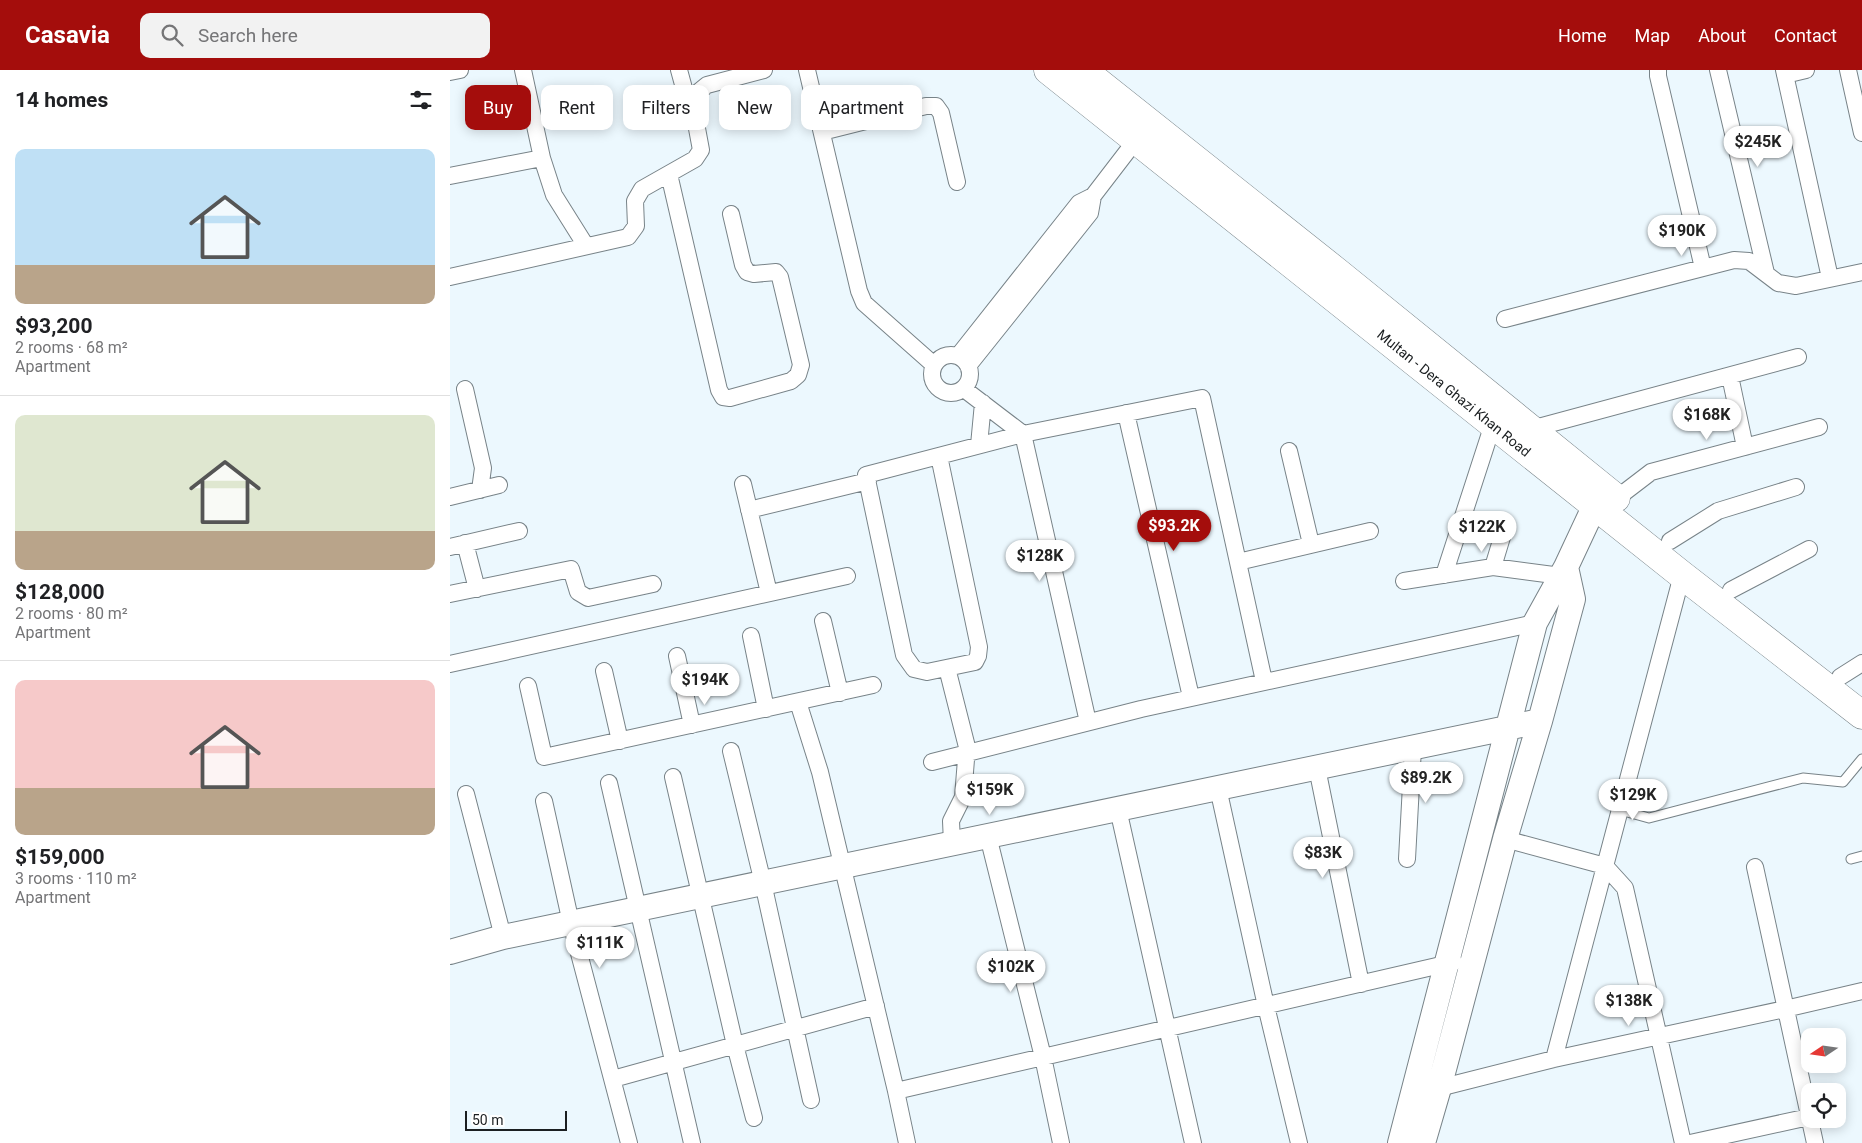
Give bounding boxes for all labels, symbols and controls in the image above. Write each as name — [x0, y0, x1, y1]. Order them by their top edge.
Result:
search box — [140, 13, 490, 58]
text: Casavia — [25, 21, 110, 49]
icon: search — [158, 21, 186, 49]
text: Search here — [198, 24, 298, 47]
text: Home — [1558, 25, 1607, 46]
text: Map — [1635, 25, 1670, 46]
text: About — [1698, 25, 1746, 46]
text: Contact — [1774, 25, 1837, 46]
chip: Buy — [465, 85, 531, 130]
chip: Rent — [541, 85, 613, 130]
chip: Filters — [623, 85, 709, 130]
chip: New — [719, 85, 791, 130]
chip: Apartment — [801, 85, 922, 130]
icon: filters — [407, 86, 435, 114]
text: 14 homes — [15, 88, 108, 112]
pin: $245K — [1723, 126, 1793, 168]
text: $245K — [1735, 132, 1781, 151]
icon: home — [180, 182, 270, 272]
pin: $190K — [1647, 214, 1717, 257]
text: $190K — [1659, 221, 1705, 240]
text: $93,200 — [15, 314, 92, 338]
street label: Multan - Dera Ghazi Khan Road — [1374, 326, 1534, 460]
text: 2 rooms · 68 m² — [15, 338, 128, 357]
text: Apartment — [15, 357, 91, 376]
pin: $168K — [1672, 398, 1742, 441]
text: $168K — [1684, 405, 1730, 424]
icon: home — [180, 447, 270, 537]
pin: $93.2K — [1133, 510, 1215, 552]
pin: $122K — [1447, 510, 1517, 553]
text: $93.2K — [1148, 516, 1200, 535]
text: $122K — [1459, 517, 1505, 536]
pin: $128K — [1005, 540, 1075, 582]
text: $128K — [1017, 546, 1063, 565]
text: $128,000 — [15, 580, 105, 604]
text: 2 rooms · 80 m² — [15, 604, 128, 623]
text: Apartment — [15, 623, 91, 642]
pin: $194K — [670, 664, 740, 706]
text: $194K — [682, 670, 728, 689]
icon: home — [180, 712, 270, 802]
pin: $89.2K — [1385, 762, 1467, 804]
text: $89.2K — [1400, 768, 1452, 787]
pin: $159K — [955, 774, 1025, 816]
pin: $129K — [1598, 778, 1668, 821]
text: $159K — [967, 780, 1013, 799]
text: $129K — [1610, 785, 1656, 804]
pin: $83K — [1293, 836, 1353, 879]
text: $83K — [1304, 843, 1342, 862]
text: $159,000 — [15, 845, 105, 869]
text: 3 rooms · 110 m² — [15, 869, 137, 888]
text: Apartment — [15, 888, 91, 907]
pin: $111K — [565, 926, 635, 969]
text: $111K — [577, 933, 623, 952]
pin: $102K — [976, 950, 1046, 993]
text: $102K — [988, 957, 1034, 976]
pin: $138K — [1594, 984, 1664, 1027]
text: $138K — [1606, 991, 1652, 1010]
north arrow — [1801, 1028, 1846, 1072]
map controls — [1801, 1028, 1846, 1128]
button: locate — [1801, 1083, 1846, 1128]
scale bar — [465, 1108, 568, 1131]
text: 50 m — [472, 1112, 504, 1128]

